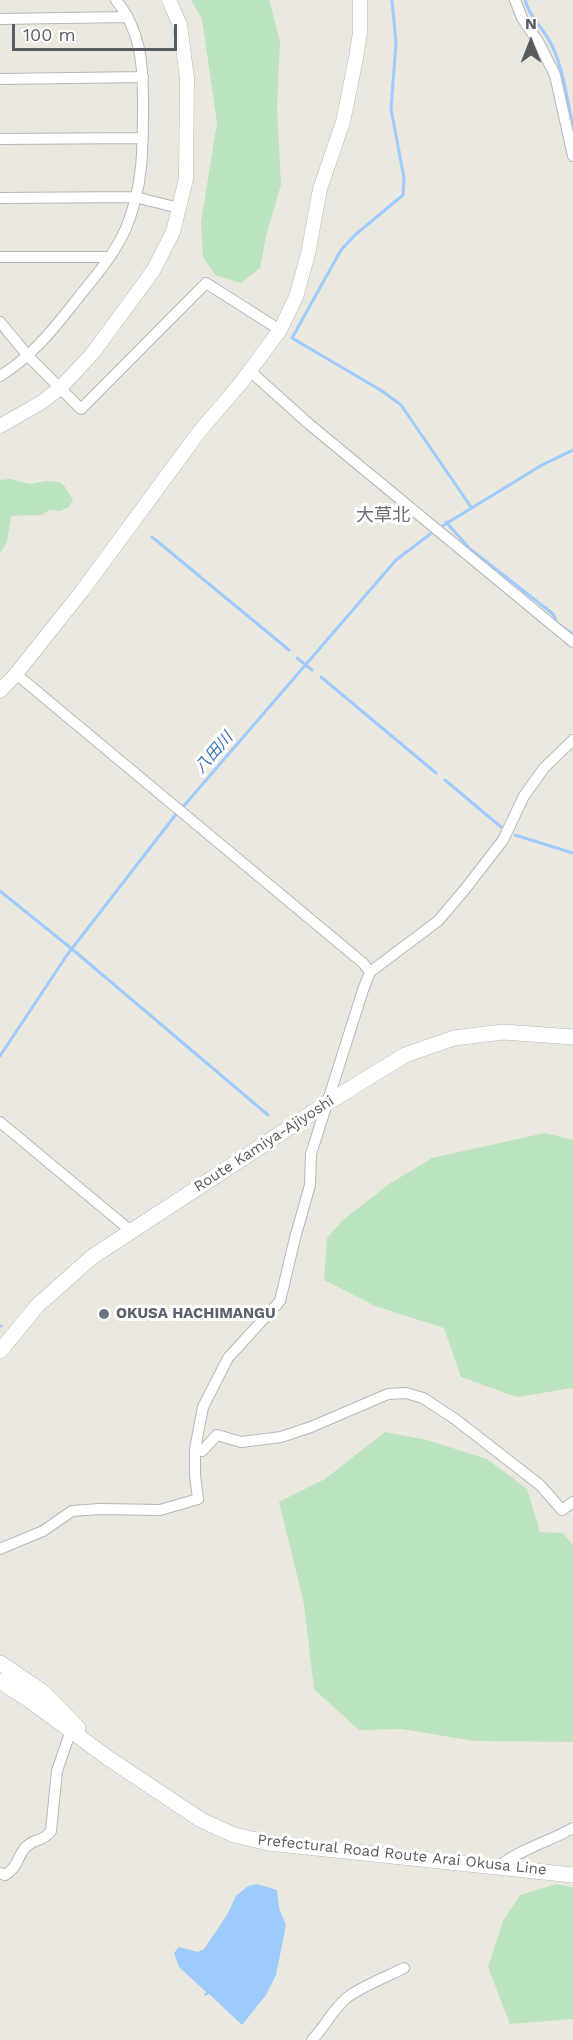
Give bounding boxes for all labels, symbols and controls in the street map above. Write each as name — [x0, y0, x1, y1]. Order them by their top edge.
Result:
scale bar — [15, 12, 180, 50]
north arrow — [501, 12, 561, 72]
text: N — [525, 14, 537, 33]
text: 100 m — [23, 24, 76, 45]
district label: 大草北 — [356, 505, 410, 527]
water label: 八田川 — [191, 729, 237, 777]
street label: Route Kamiya-Ajiyoshi — [191, 1092, 337, 1196]
place label: OKUSA HACHIMANGU — [116, 1305, 276, 1323]
marker: OKUSA HACHIMANGU — [97, 1307, 111, 1321]
street label: Prefectural Road Route Arai Okusa Line — [257, 1831, 547, 1879]

